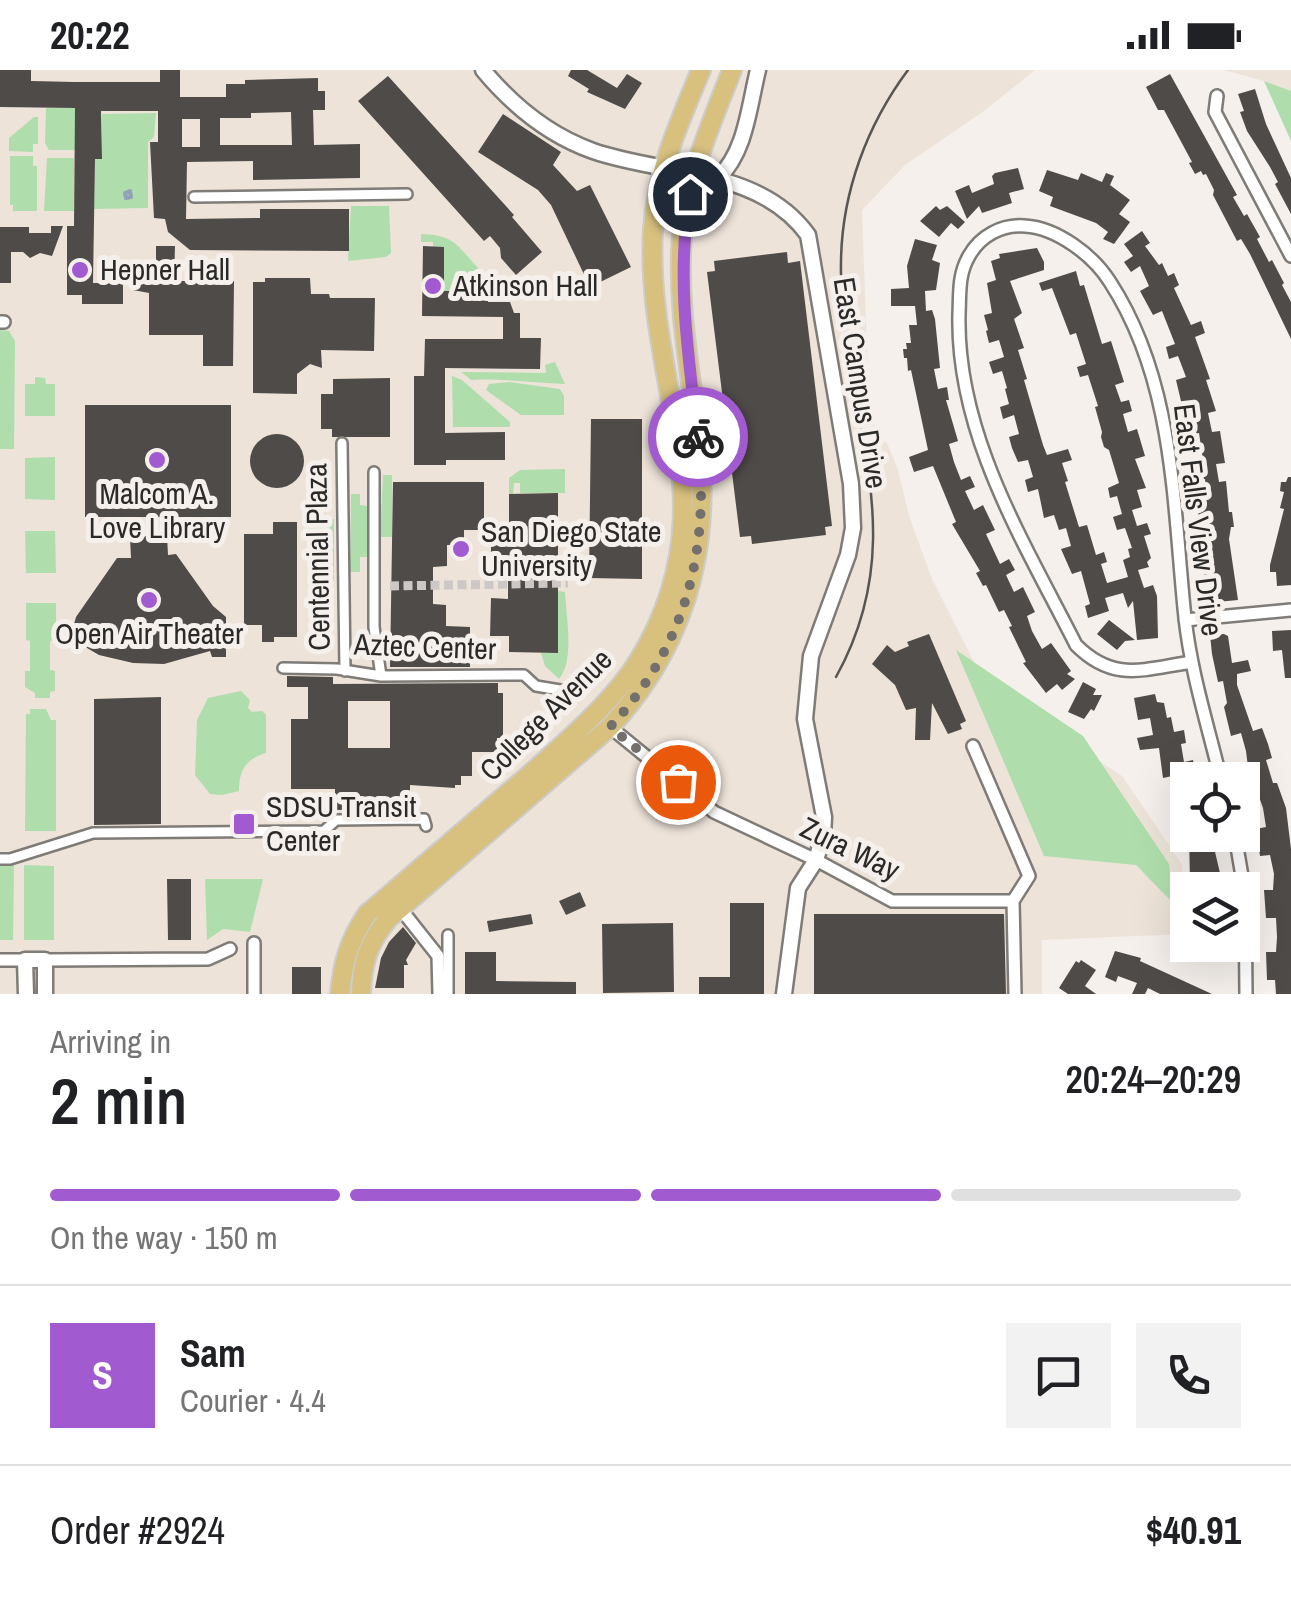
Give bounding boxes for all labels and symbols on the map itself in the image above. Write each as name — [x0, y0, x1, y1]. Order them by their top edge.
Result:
pin — [648, 152, 733, 237]
place label: Hepner Hall — [100, 249, 230, 289]
marker: Hepner Hall — [69, 259, 91, 281]
place label: Atkinson Hall — [452, 265, 598, 305]
street label: East Campus Drive — [825, 274, 897, 491]
marker: Atkinson Hall — [422, 275, 444, 297]
courier — [648, 387, 748, 487]
street label: East Falls View Drive — [1165, 402, 1233, 638]
marker: Malcom A. Love Library — [146, 449, 168, 471]
street label: Centennial Plaza — [295, 463, 339, 651]
place label: Malcom A. Love Library — [89, 473, 226, 547]
place label: San Diego State University — [481, 511, 662, 585]
marker: San Diego State University — [450, 538, 472, 560]
marker: Open Air Theater — [138, 589, 160, 611]
place label: Open Air Theater — [55, 613, 244, 653]
street label: Aztec Center — [352, 623, 498, 668]
street label: College Avenue — [470, 639, 620, 789]
pin — [636, 740, 721, 825]
place label: SDSU Transit Center — [266, 786, 417, 860]
street label: Zura Way — [794, 807, 907, 890]
marker: SDSU Transit Center — [231, 811, 257, 837]

